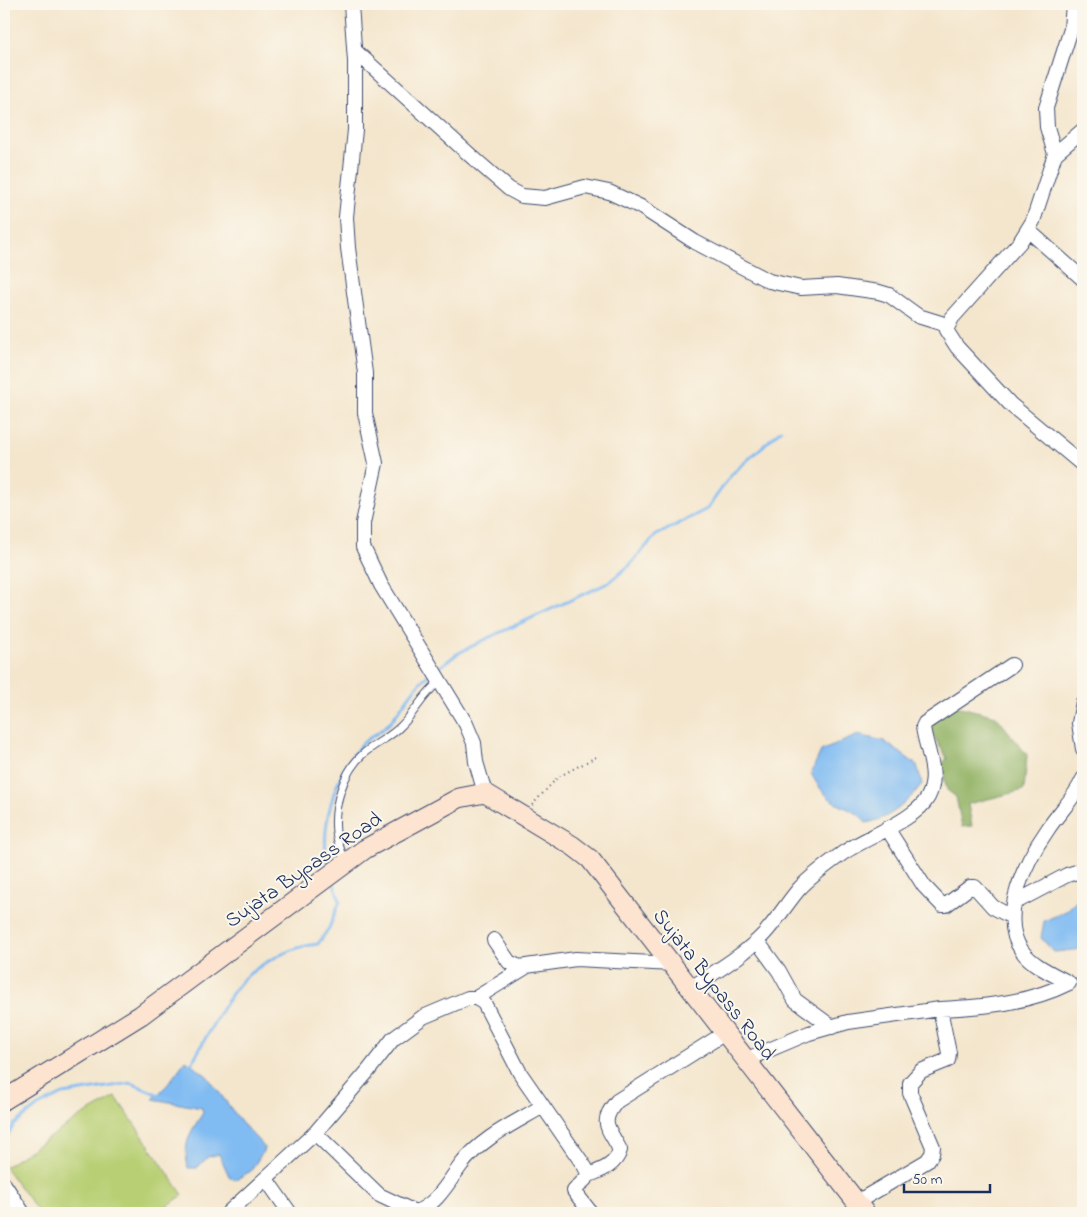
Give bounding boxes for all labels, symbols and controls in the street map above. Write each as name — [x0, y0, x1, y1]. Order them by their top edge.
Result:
street label: Sujata Bypass Road — [220, 805, 390, 938]
street label: Sujata Bypass Road — [643, 903, 782, 1069]
scale bar — [904, 1162, 991, 1194]
text: 50 m — [912, 1169, 943, 1191]

